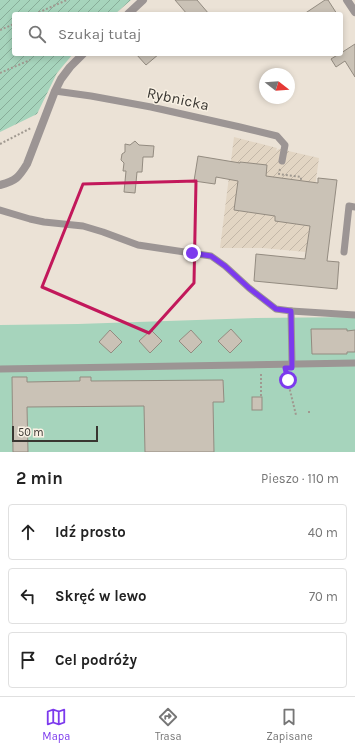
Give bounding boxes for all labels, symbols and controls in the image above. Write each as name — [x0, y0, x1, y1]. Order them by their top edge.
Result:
search box — [12, 12, 343, 56]
icon: search — [26, 23, 48, 45]
text: Szukaj tutaj — [58, 25, 142, 43]
north arrow — [259, 68, 295, 104]
street label: Rybnicka — [145, 84, 211, 114]
route end — [183, 244, 201, 262]
route start — [279, 371, 297, 389]
scale bar — [12, 424, 98, 443]
text: 50 m — [18, 426, 44, 439]
text: 2 min — [16, 468, 63, 488]
text: Pieszo · 110 m — [261, 471, 339, 486]
icon: ahead — [17, 521, 39, 543]
text: Idź prosto — [55, 523, 126, 541]
text: 40 m — [308, 525, 338, 540]
icon: left — [17, 585, 39, 607]
text: Skręć w lewo — [55, 587, 147, 605]
text: 70 m — [309, 589, 338, 604]
icon: arrive — [17, 649, 39, 671]
text: Cel podróży — [55, 651, 137, 669]
tab: Mapa — [42, 706, 70, 743]
tab: Trasa — [155, 706, 182, 743]
tab: Zapisane — [266, 706, 313, 743]

